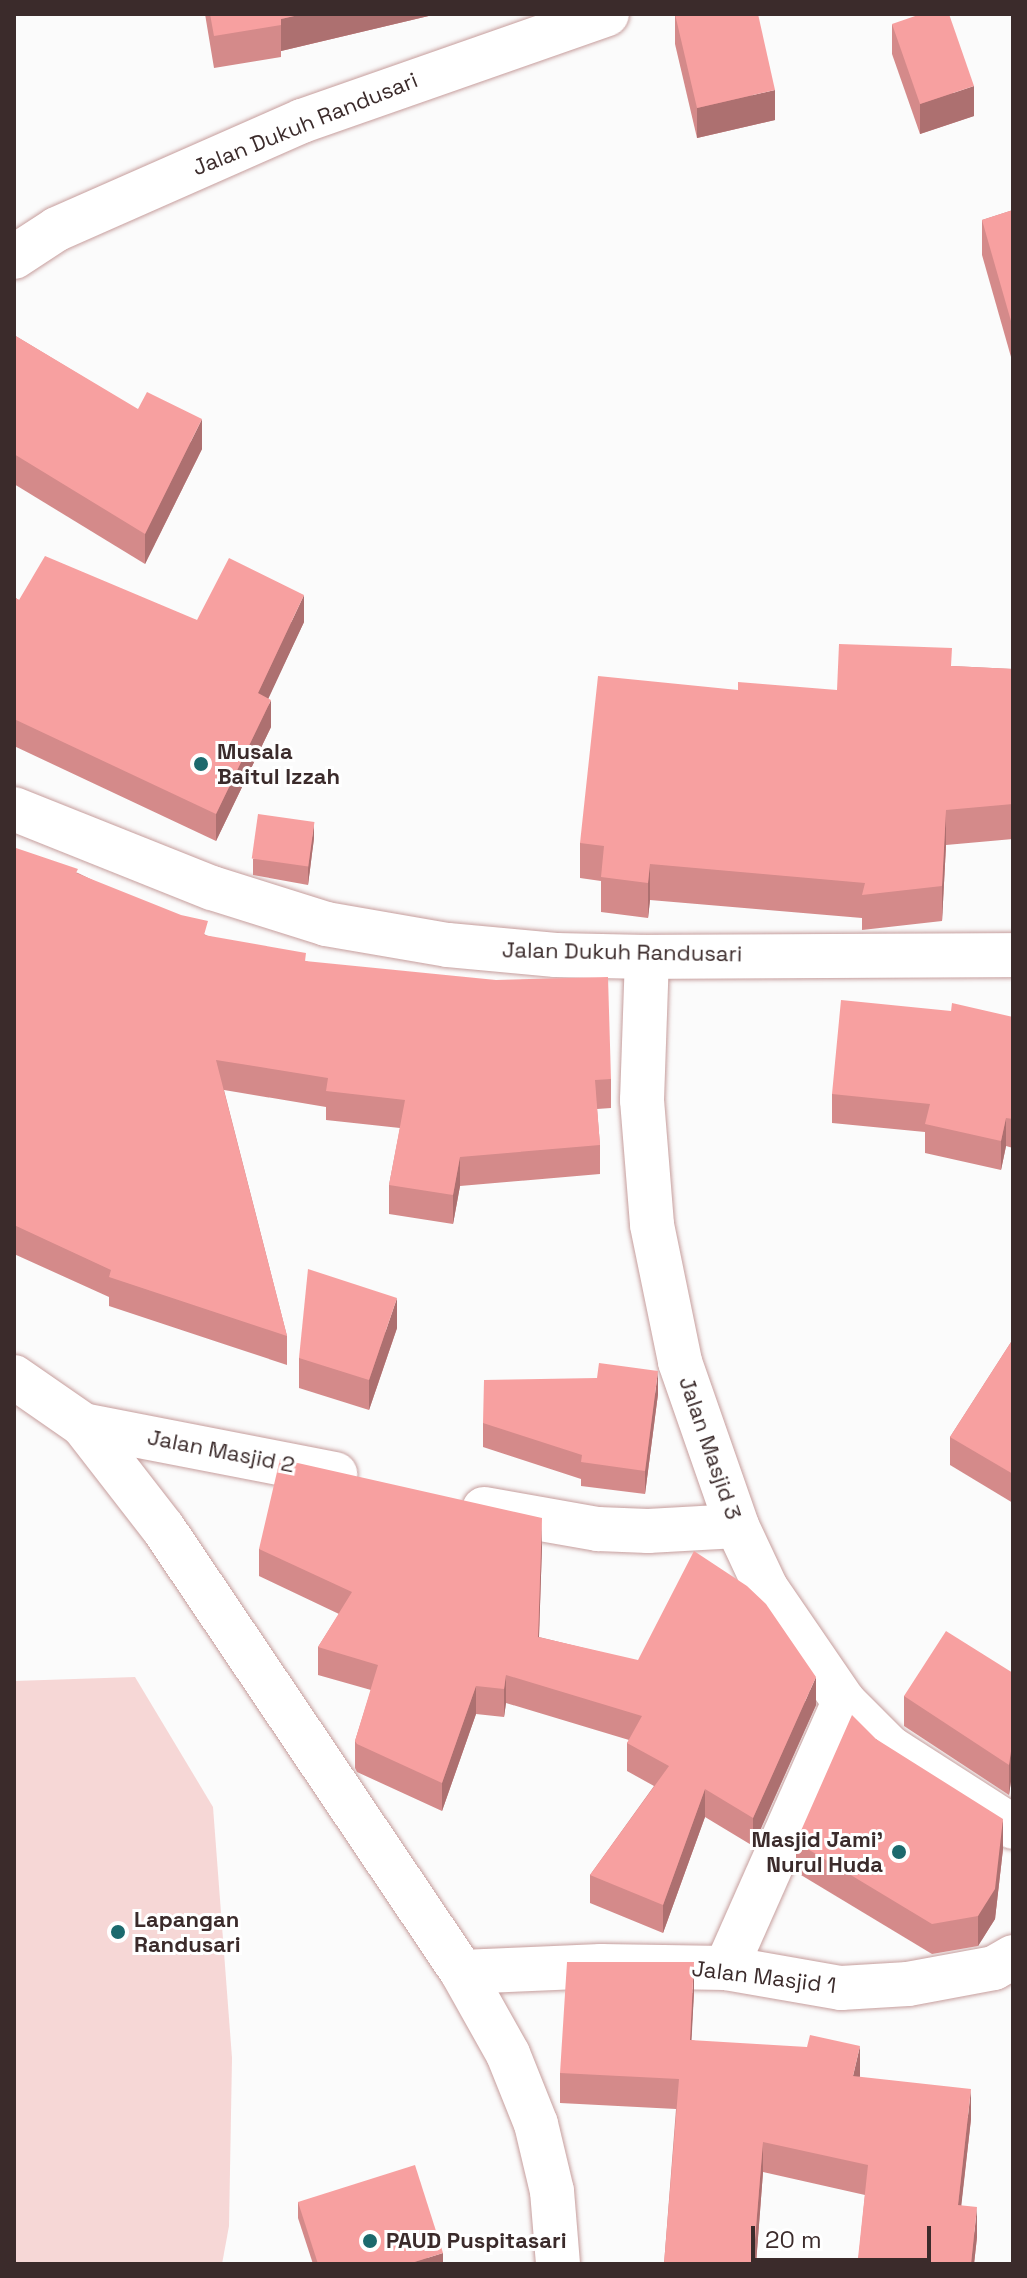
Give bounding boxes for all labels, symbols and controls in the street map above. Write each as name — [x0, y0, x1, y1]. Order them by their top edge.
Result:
street label: Jalan Dukuh Randusari — [189, 67, 421, 181]
place label: Musala Baitul Izzah — [217, 738, 340, 790]
marker: Musala Baitul Izzah — [192, 755, 210, 773]
street label: Jalan Dukuh Randusari — [502, 937, 742, 967]
street label: Jalan Masjid 3 — [673, 1373, 747, 1523]
street label: Jalan Masjid 2 — [145, 1424, 297, 1478]
place label: Masjid Jami' Nurul Huda — [752, 1826, 883, 1878]
marker: Masjid Jami' Nurul Huda — [890, 1843, 908, 1861]
place label: Lapangan Randusari — [134, 1906, 240, 1958]
marker: Lapangan Randusari — [109, 1923, 127, 1941]
street label: Jalan Masjid 1 — [690, 1955, 838, 1999]
scale bar — [755, 2210, 935, 2260]
text: 20 m — [765, 2224, 822, 2255]
place label: PAUD Puspitasari — [386, 2228, 566, 2254]
marker: PAUD Puspitasari — [361, 2232, 379, 2250]

